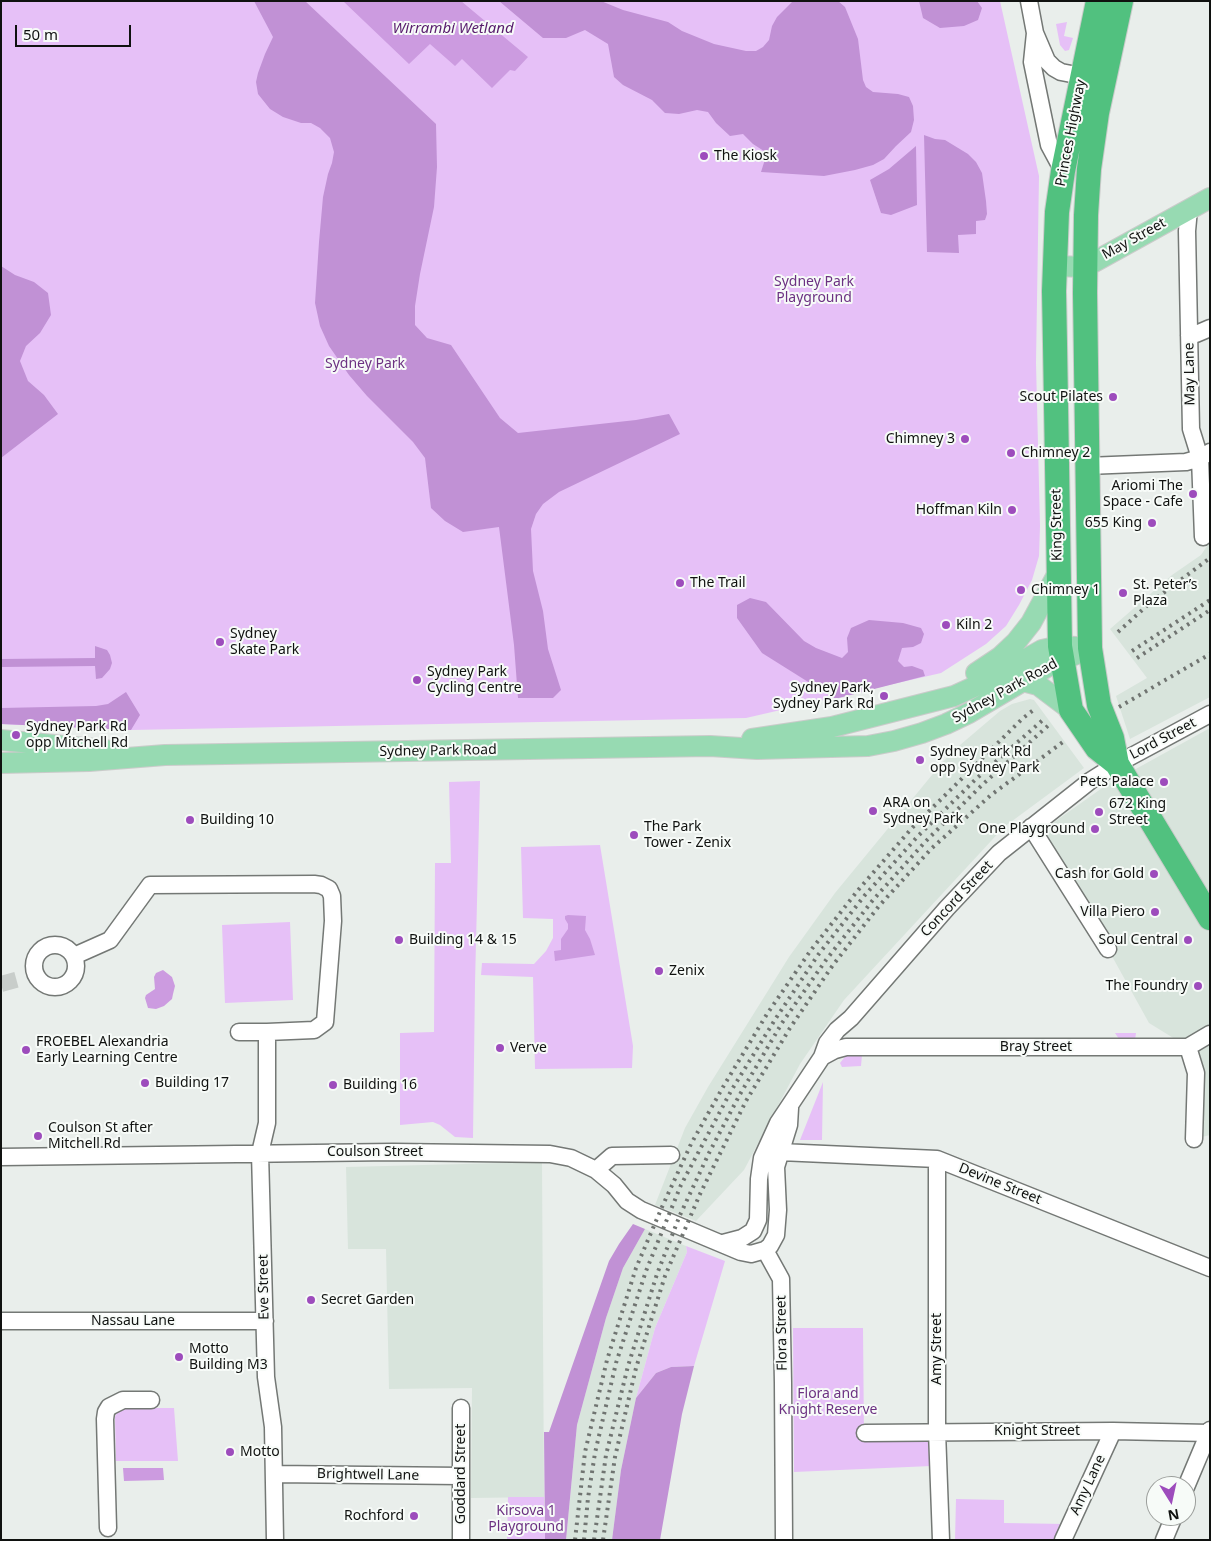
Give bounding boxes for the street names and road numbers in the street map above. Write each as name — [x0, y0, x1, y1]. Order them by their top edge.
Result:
street label: Princes Highway — [1052, 78, 1090, 188]
street label: May Street — [1099, 215, 1169, 263]
street label: May Lane — [1181, 342, 1199, 406]
street label: King Street — [1048, 489, 1066, 561]
street label: Sydney Park Road — [950, 655, 1060, 727]
street label: Lord Street — [1127, 715, 1199, 763]
street label: Sydney Park Road — [379, 742, 497, 760]
street label: Concord Street — [917, 857, 997, 941]
street label: Bray Street — [1000, 1039, 1072, 1055]
street label: Coulson Street — [327, 1144, 423, 1160]
street label: Devine Street — [956, 1160, 1044, 1208]
street label: Eve Street — [255, 1254, 273, 1320]
street label: Flora Street — [773, 1295, 791, 1371]
street label: Nassau Lane — [91, 1313, 175, 1329]
street label: Amy Street — [929, 1313, 945, 1385]
street label: Knight Street — [994, 1423, 1080, 1439]
street label: Goddard Street — [453, 1424, 469, 1524]
street label: Amy Lane — [1067, 1452, 1109, 1518]
street label: Brightwell Lane — [317, 1466, 419, 1484]

